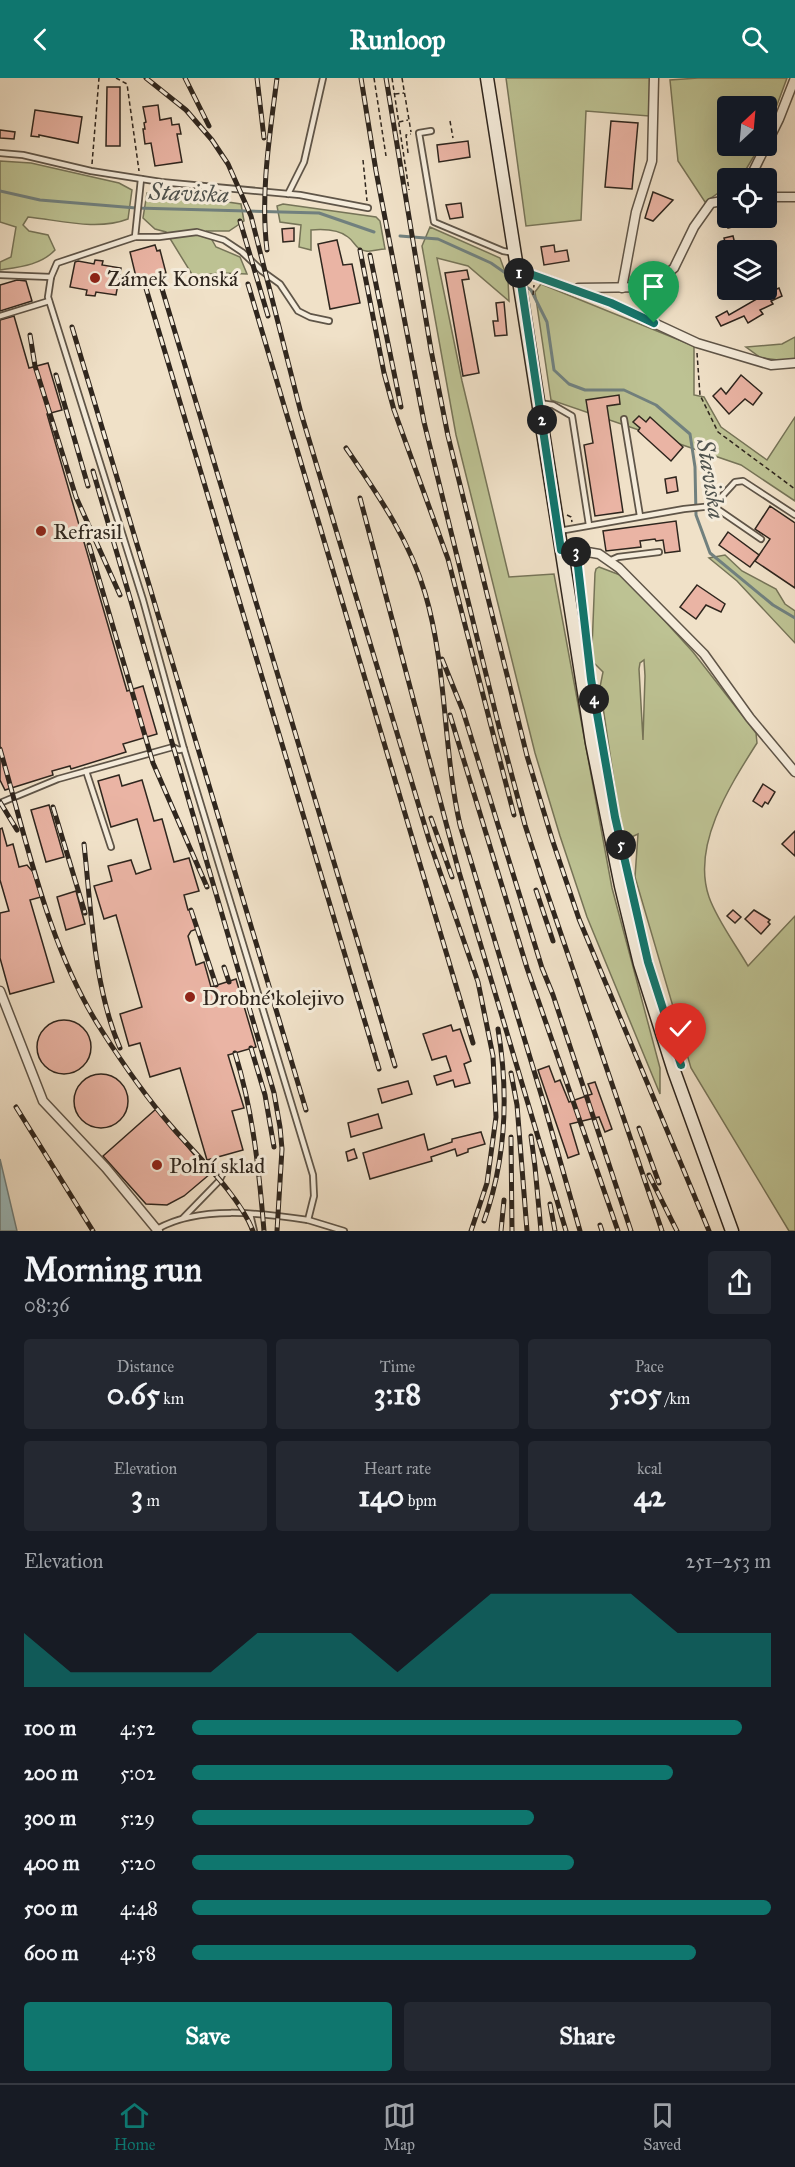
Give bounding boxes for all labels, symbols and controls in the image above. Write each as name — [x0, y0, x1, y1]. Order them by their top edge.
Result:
icon: back — [24, 23, 57, 56]
text: Runloop — [349, 23, 446, 56]
icon: search — [738, 23, 771, 56]
north arrow — [717, 96, 777, 156]
map controls — [717, 96, 777, 300]
button: locate — [717, 168, 777, 228]
water label: Staviska — [147, 177, 230, 209]
button: layers — [717, 240, 777, 300]
pin: 1 — [504, 258, 534, 288]
pin — [628, 261, 679, 323]
text: 1 — [516, 263, 522, 282]
place label: Zámek Konská — [107, 265, 239, 292]
icon: arrive — [637, 270, 670, 303]
marker: Zámek Konská — [88, 271, 102, 285]
pin: 2 — [527, 405, 557, 435]
text: 2 — [538, 410, 546, 429]
water label: Staviska — [690, 436, 732, 521]
place label: Refrasil — [53, 518, 123, 545]
marker: Refrasil — [34, 524, 48, 538]
pin: 3 — [561, 537, 591, 567]
text: 3 — [573, 542, 579, 561]
pin: 4 — [579, 684, 609, 714]
text: 4 — [590, 689, 598, 708]
pin: 5 — [606, 830, 636, 860]
text: 5 — [617, 835, 625, 854]
place label: Drobné kolejivo — [202, 984, 344, 1011]
marker: Drobné kolejivo — [183, 990, 197, 1004]
pin — [655, 1003, 706, 1065]
icon: check — [664, 1012, 697, 1045]
place label: Polní sklad — [169, 1152, 265, 1179]
marker: Polní sklad — [150, 1158, 164, 1172]
text: Morning run — [24, 1250, 202, 1290]
button: share — [708, 1251, 771, 1314]
text: 08:36 — [24, 1293, 70, 1317]
text: Distance — [117, 1357, 174, 1376]
text: Time — [380, 1357, 415, 1376]
text: Pace — [635, 1357, 664, 1376]
text: 0.65 — [107, 1376, 160, 1412]
text: 3:18 — [374, 1376, 421, 1412]
text: 5:05 — [609, 1376, 662, 1412]
text: km — [160, 1389, 184, 1408]
text: /km — [662, 1389, 690, 1408]
text: Elevation — [114, 1459, 177, 1478]
text: Heart rate — [364, 1459, 431, 1478]
text: kcal — [637, 1459, 662, 1478]
text: 3 — [131, 1478, 143, 1514]
text: 140 — [358, 1478, 404, 1514]
text: 42 — [634, 1478, 665, 1514]
text: m — [143, 1491, 160, 1510]
text: bpm — [404, 1491, 437, 1510]
text: Elevation — [24, 1549, 103, 1573]
text: 251–253 m — [685, 1549, 771, 1573]
text: 100 m — [24, 1716, 76, 1740]
text: 4:52 — [120, 1716, 155, 1740]
text: 200 m — [24, 1761, 78, 1785]
text: 5:02 — [120, 1761, 156, 1785]
text: 300 m — [24, 1806, 76, 1830]
text: 5:29 — [120, 1806, 155, 1830]
text: 400 m — [24, 1851, 80, 1875]
text: 5:20 — [120, 1851, 156, 1875]
text: 500 m — [24, 1896, 78, 1920]
text: 4:48 — [120, 1896, 158, 1920]
text: 600 m — [24, 1941, 79, 1965]
text: 4:58 — [120, 1941, 156, 1965]
button: Save — [24, 2002, 392, 2071]
button: Share — [404, 2002, 771, 2071]
tab: Home — [114, 2099, 156, 2154]
tab: Map — [383, 2099, 416, 2154]
tab: Saved — [643, 2099, 681, 2154]

